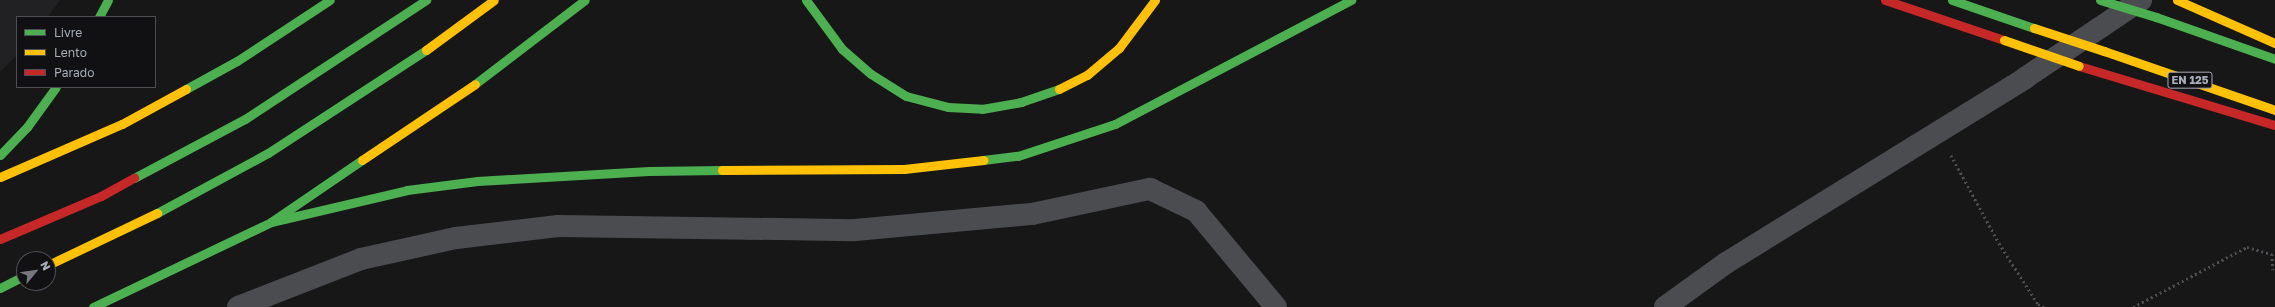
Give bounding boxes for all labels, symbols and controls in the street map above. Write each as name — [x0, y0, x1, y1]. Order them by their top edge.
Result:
legend — [16, 16, 156, 88]
text: Livre — [54, 25, 82, 40]
text: Lento — [54, 45, 87, 60]
text: Parado — [54, 65, 94, 80]
road number: EN 125 — [2167, 71, 2213, 89]
north arrow — [16, 251, 56, 291]
text: N — [38, 259, 54, 272]

